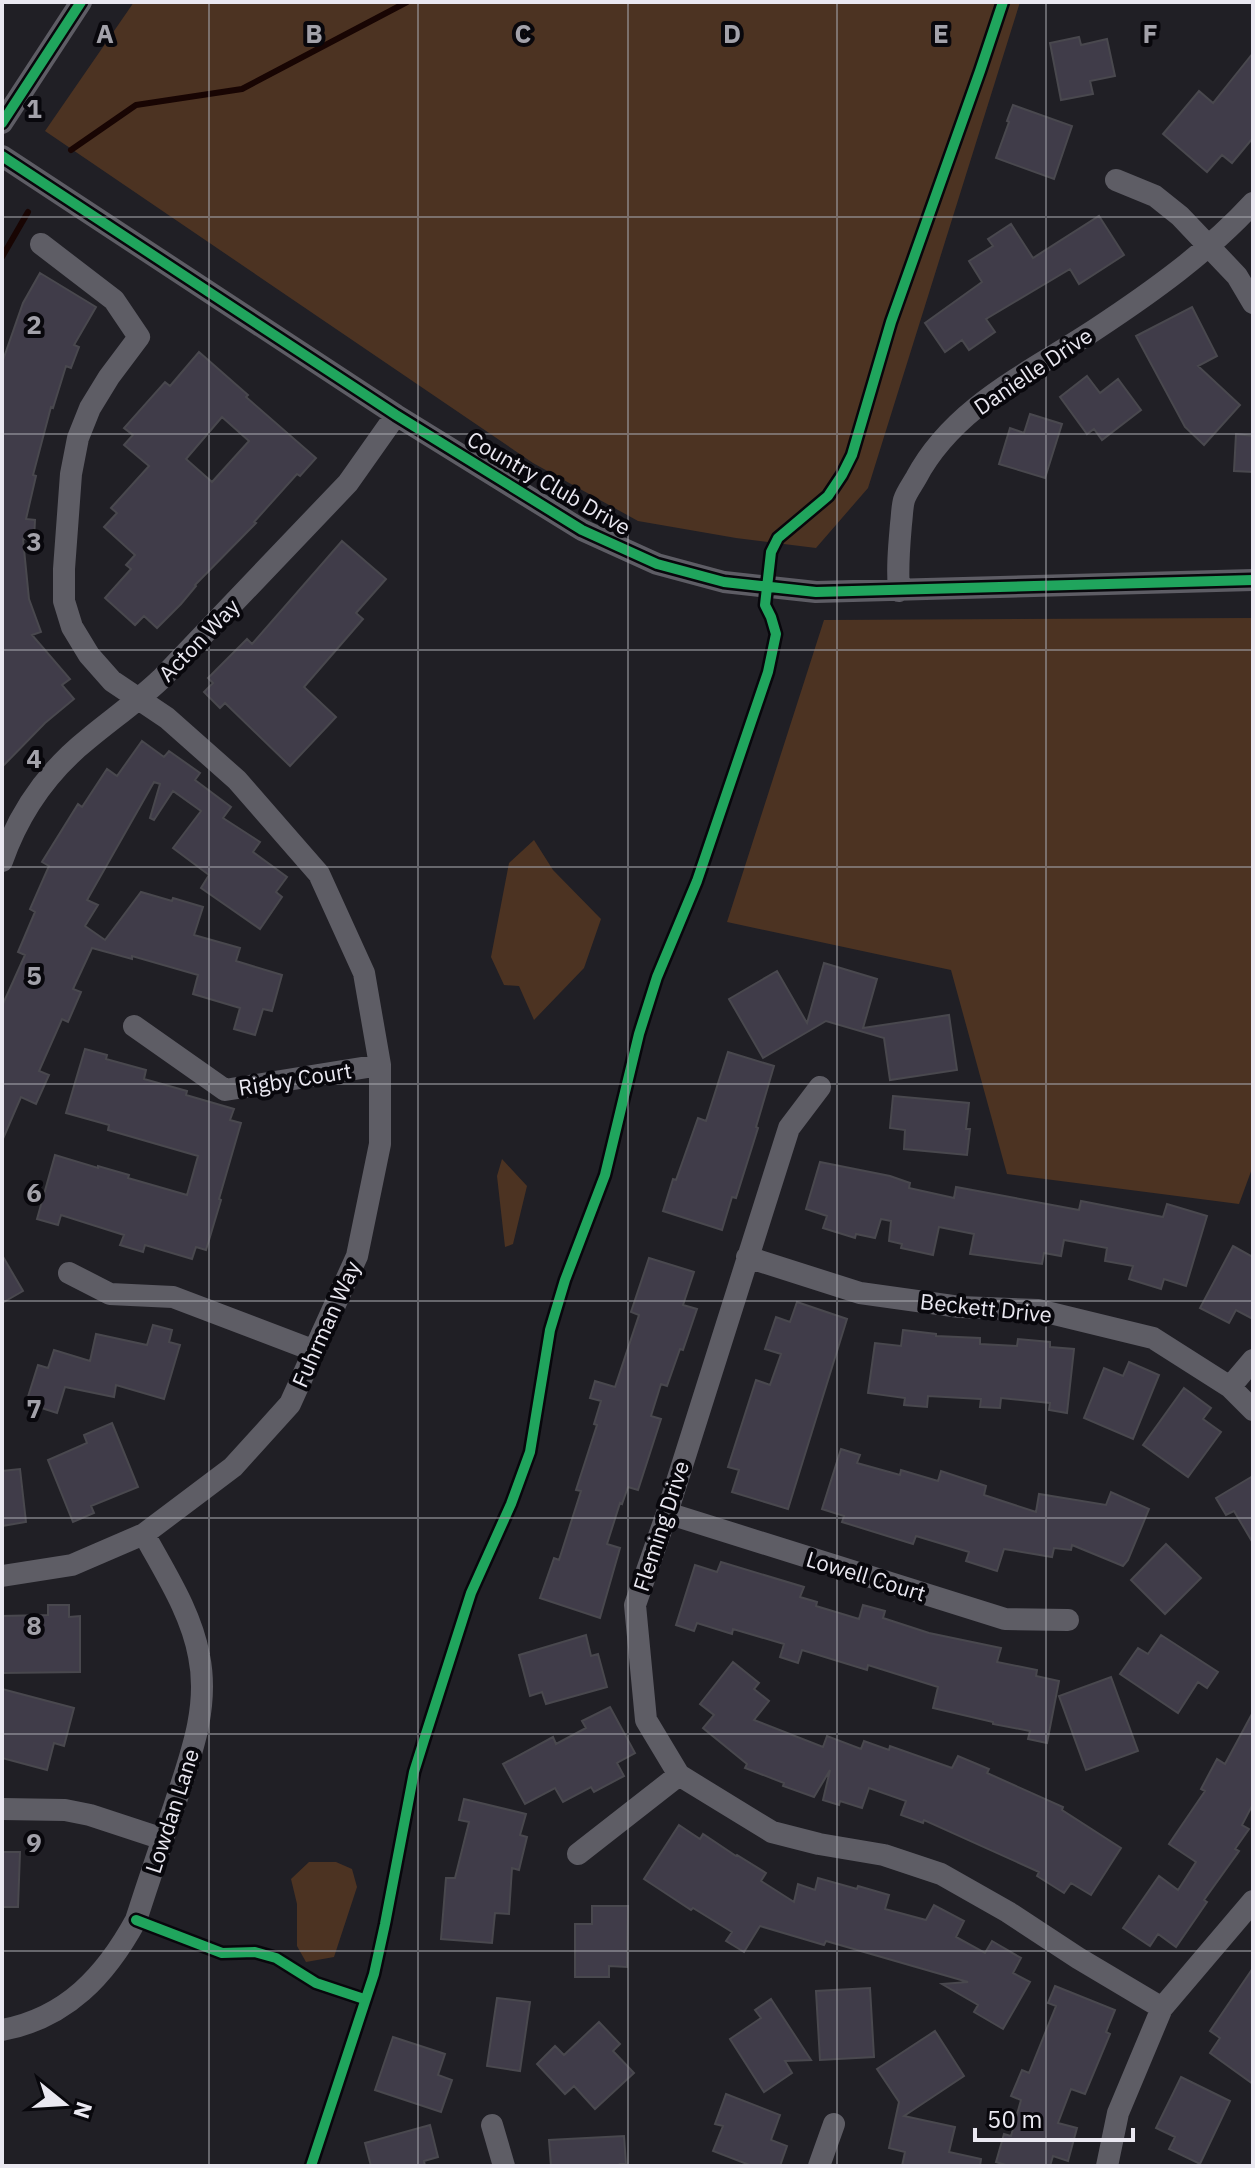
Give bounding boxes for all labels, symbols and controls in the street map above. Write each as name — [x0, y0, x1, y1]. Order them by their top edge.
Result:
text: A — [96, 16, 114, 50]
text: B — [305, 16, 323, 50]
text: C — [515, 16, 532, 50]
text: D — [723, 16, 741, 50]
text: E — [933, 16, 949, 50]
text: F — [1142, 16, 1158, 50]
text: 1 — [26, 91, 42, 125]
text: 2 — [26, 307, 42, 341]
street label: Danielle Drive — [968, 320, 1098, 421]
street label: Country Club Drive — [462, 424, 636, 541]
text: 3 — [26, 524, 42, 558]
street label: Acton Way — [152, 592, 245, 687]
text: 4 — [26, 741, 42, 775]
text: 5 — [26, 958, 42, 992]
street label: Rigby Court — [236, 1055, 354, 1102]
text: 6 — [26, 1175, 42, 1209]
street label: Fuhrman Way — [285, 1256, 366, 1392]
street label: Beckett Drive — [919, 1286, 1053, 1329]
text: 7 — [26, 1391, 42, 1425]
street label: Fleming Drive — [626, 1457, 695, 1595]
street label: Lowell Court — [803, 1544, 929, 1607]
text: 8 — [26, 1608, 42, 1642]
street label: Lowdan Lane — [138, 1745, 205, 1877]
text: 9 — [26, 1825, 42, 1859]
north arrow — [24, 2064, 104, 2144]
scale bar — [975, 2092, 1133, 2142]
text: N — [67, 2098, 100, 2122]
text: 50 m — [987, 2103, 1042, 2135]

